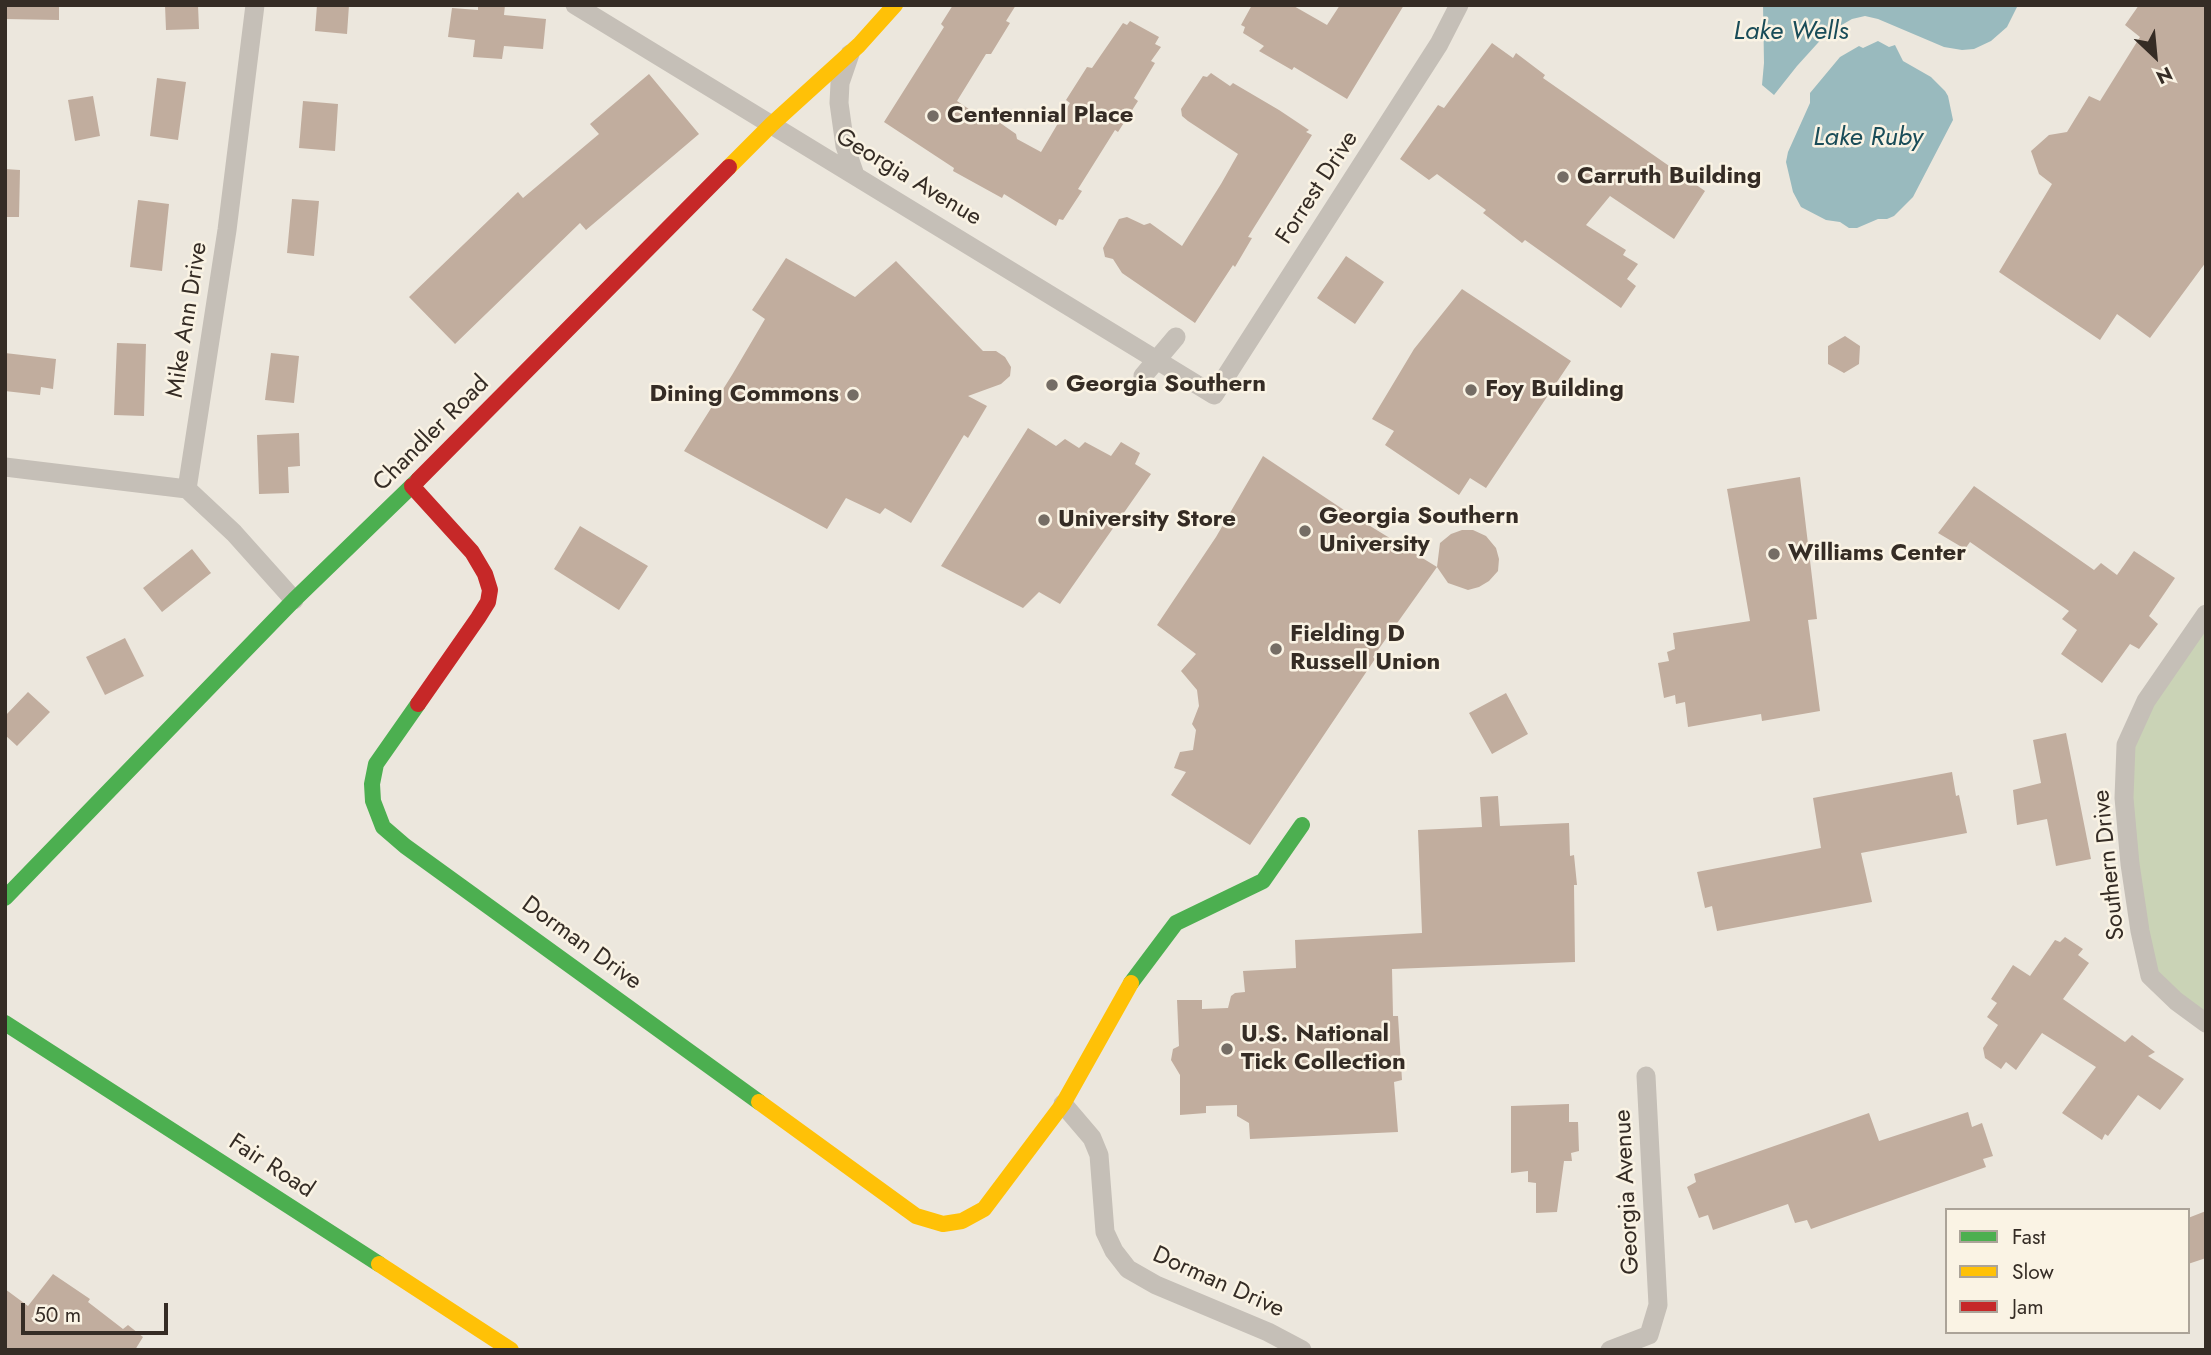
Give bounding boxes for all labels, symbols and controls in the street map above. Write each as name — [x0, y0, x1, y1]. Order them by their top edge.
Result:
water label: Lake Wells — [1734, 17, 1848, 49]
north arrow — [2120, 21, 2190, 91]
text: N — [2152, 60, 2177, 91]
place label: Centennial Place — [947, 102, 1134, 130]
marker: Centennial Place — [925, 108, 941, 124]
street label: Georgia Avenue — [830, 123, 986, 233]
water label: Lake Ruby — [1813, 123, 1923, 155]
street label: Forrest Drive — [1271, 126, 1365, 250]
place label: Carruth Building — [1577, 163, 1761, 191]
marker: Carruth Building — [1555, 169, 1571, 185]
street label: Mike Ann Drive — [161, 240, 215, 400]
street label: Chandler Road — [368, 370, 496, 498]
place label: Georgia Southern — [1066, 371, 1266, 399]
place label: Foy Building — [1485, 376, 1624, 404]
marker: Georgia Southern — [1044, 377, 1060, 393]
place label: Dining Commons — [649, 381, 839, 409]
marker: Foy Building — [1463, 382, 1479, 398]
marker: Dining Commons — [845, 387, 861, 403]
place label: Georgia Southern University — [1319, 503, 1519, 559]
place label: University Store — [1058, 506, 1236, 534]
marker: University Store — [1036, 512, 1052, 528]
marker: Georgia Southern University — [1297, 523, 1313, 539]
place label: Williams Center — [1788, 540, 1966, 568]
marker: Williams Center — [1766, 546, 1782, 562]
place label: Fielding D Russell Union — [1290, 621, 1440, 677]
marker: Fielding D Russell Union — [1268, 641, 1284, 657]
street label: Southern Drive — [2088, 788, 2132, 942]
street label: Dorman Drive — [515, 891, 647, 997]
place label: U.S. National Tick Collection — [1241, 1021, 1406, 1077]
marker: U.S. National Tick Collection — [1219, 1041, 1235, 1057]
street label: Georgia Avenue — [1609, 1109, 1647, 1275]
street label: Fair Road — [223, 1129, 319, 1205]
legend — [1945, 1208, 2190, 1334]
text: Fast — [2012, 1222, 2045, 1252]
street label: Dorman Drive — [1148, 1241, 1288, 1325]
text: Slow — [2012, 1257, 2054, 1287]
scale bar — [24, 1288, 172, 1332]
text: Jam — [2012, 1292, 2044, 1322]
text: 50 m — [34, 1300, 81, 1330]

